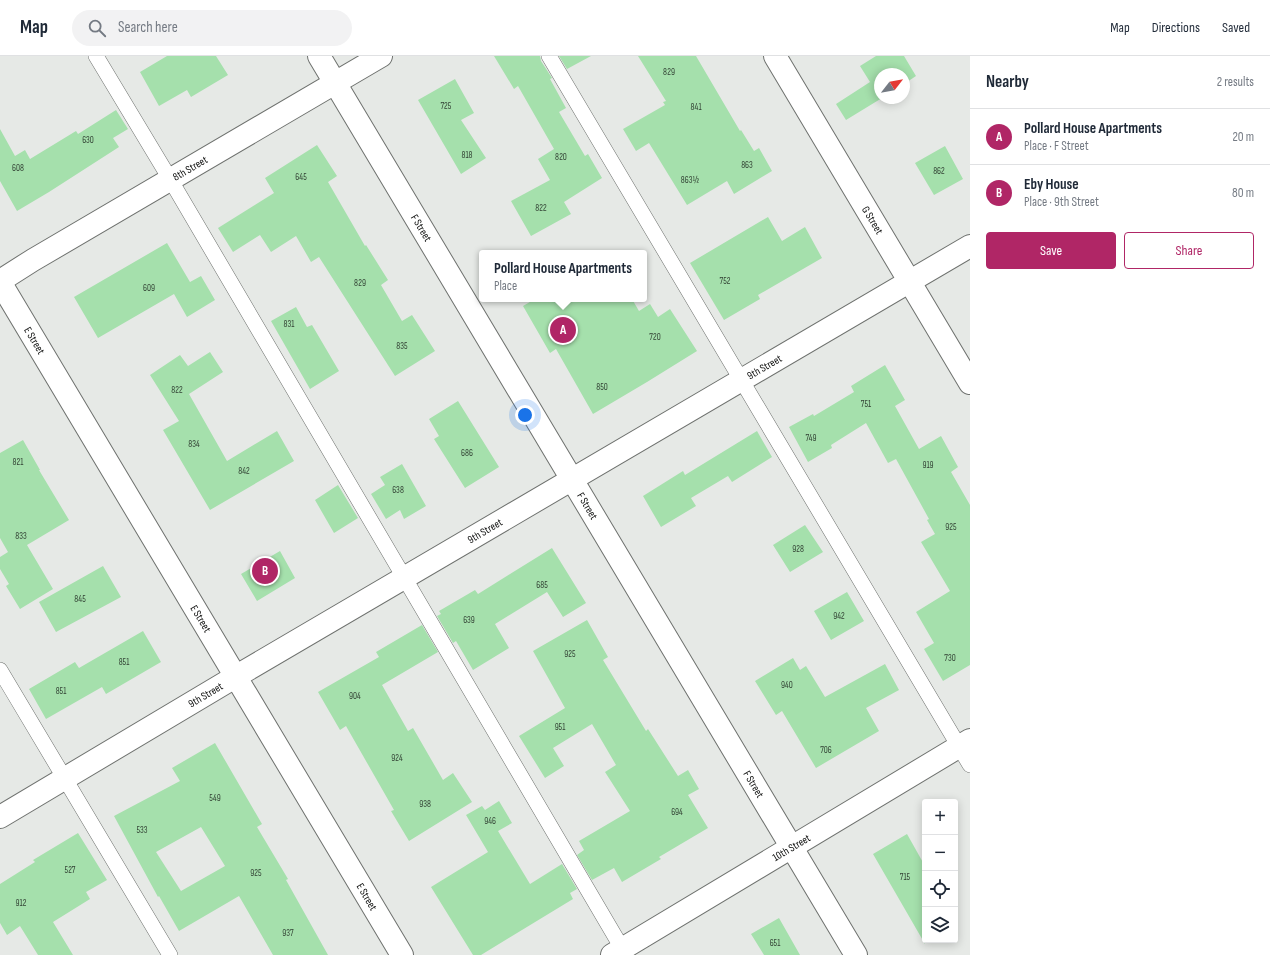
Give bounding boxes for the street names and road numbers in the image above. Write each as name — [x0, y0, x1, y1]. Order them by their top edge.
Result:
street label: 8th Street — [170, 153, 210, 183]
street label: G Street — [859, 204, 887, 237]
street label: F Street — [408, 212, 435, 244]
street label: E Street — [22, 324, 48, 357]
street label: 9th Street — [744, 351, 784, 382]
street label: F Street — [575, 490, 601, 522]
street label: 9th Street — [465, 515, 505, 546]
street label: E Street — [188, 603, 215, 635]
street label: 9th Street — [186, 679, 226, 710]
street label: F Street — [741, 768, 767, 800]
street label: 10th Street — [770, 831, 813, 864]
street label: E Street — [354, 881, 381, 913]

